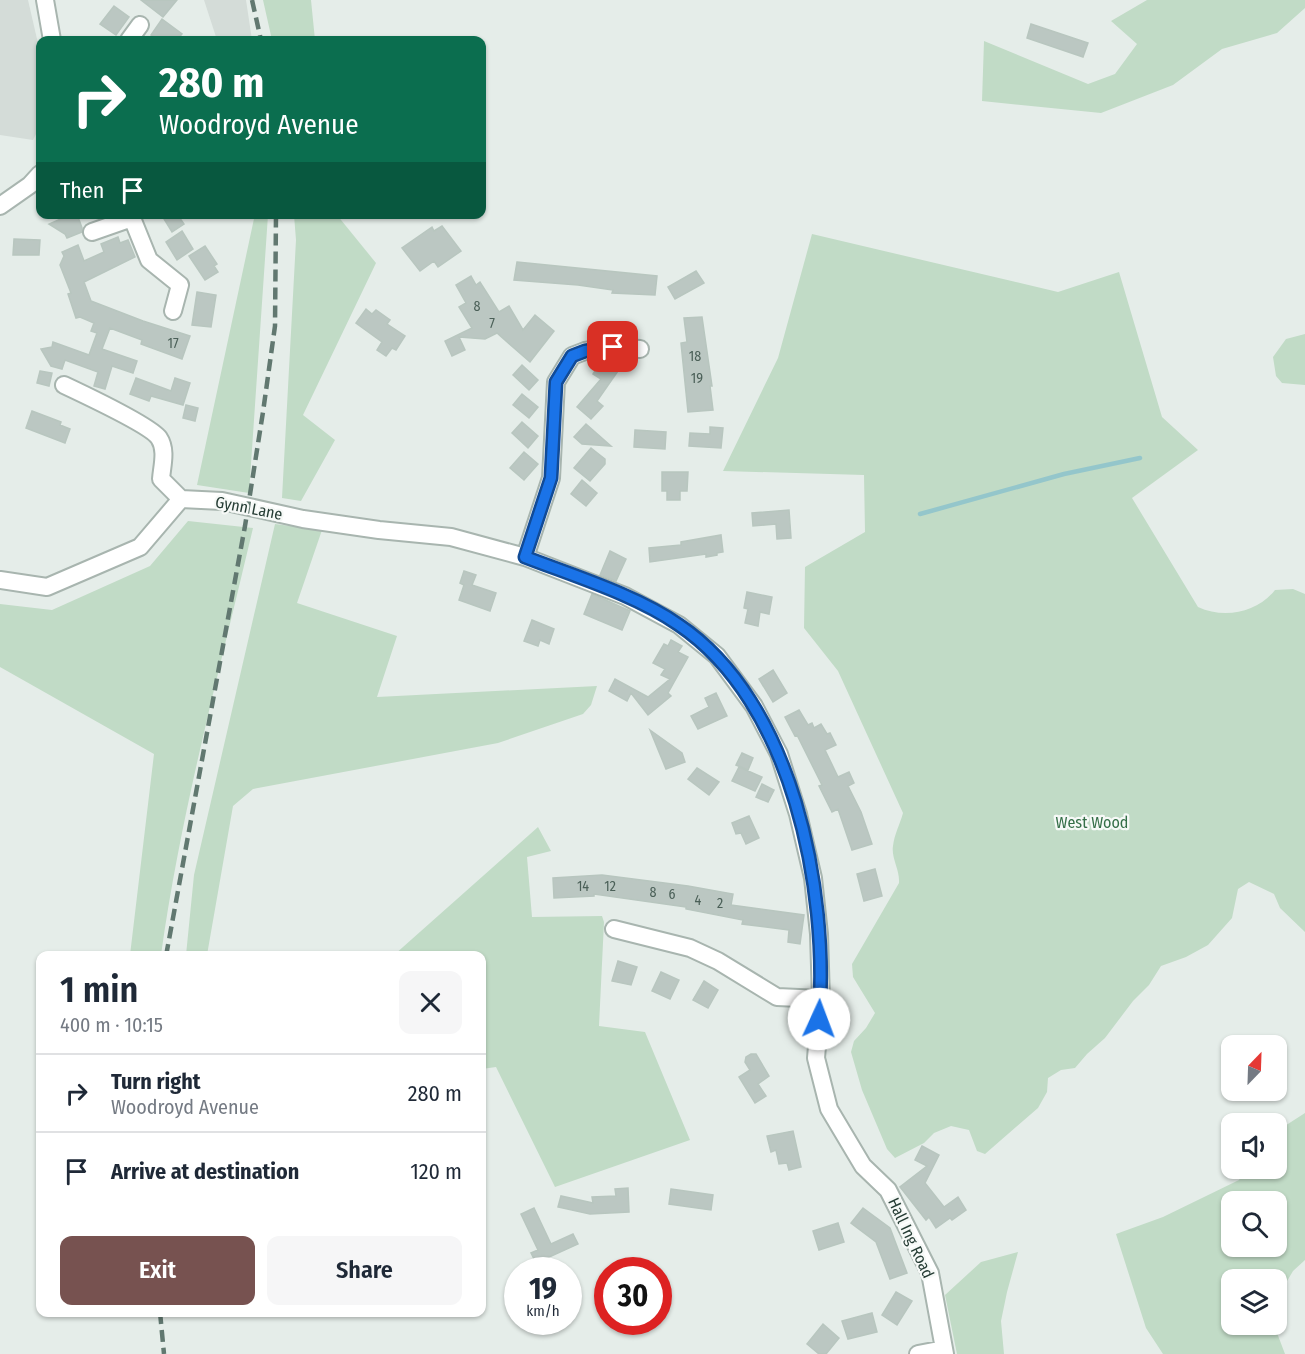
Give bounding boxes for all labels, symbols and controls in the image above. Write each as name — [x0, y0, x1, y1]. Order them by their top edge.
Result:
text: 280 m — [159, 58, 264, 108]
icon: right — [60, 60, 138, 138]
text: Woodroyd Avenue — [159, 109, 358, 141]
icon: arrive — [116, 174, 149, 207]
text: Then — [60, 177, 104, 204]
house number: 8 — [474, 298, 481, 315]
house number: 7 — [489, 315, 495, 332]
pin — [587, 321, 638, 372]
icon: arrive — [596, 330, 629, 363]
house number: 17 — [167, 335, 179, 352]
house number: 18 — [689, 348, 701, 365]
house number: 19 — [691, 370, 703, 387]
street label: Gynn Lane — [214, 492, 284, 524]
park label: West Wood — [1056, 813, 1128, 832]
house number: 14 — [577, 878, 589, 895]
house number: 12 — [604, 878, 616, 895]
house number: 8 — [650, 884, 657, 901]
house number: 6 — [669, 886, 676, 903]
house number: 4 — [695, 892, 702, 909]
house number: 2 — [717, 895, 723, 912]
text: 1 min — [60, 968, 138, 1012]
button: close — [399, 971, 462, 1034]
position arrow — [787, 987, 851, 1051]
text: 400 m · 10:15 — [60, 1013, 163, 1037]
north arrow — [1221, 1035, 1287, 1101]
map controls — [1221, 1035, 1287, 1335]
text: Turn right — [111, 1068, 200, 1095]
icon: right — [60, 1077, 93, 1110]
text: 280 m — [408, 1080, 462, 1107]
text: Woodroyd Avenue — [111, 1095, 259, 1119]
button: sound — [1221, 1113, 1287, 1179]
icon: arrive — [60, 1155, 93, 1188]
text: Arrive at destination — [111, 1158, 299, 1185]
text: 120 m — [410, 1158, 462, 1185]
button: search — [1221, 1191, 1287, 1257]
street label: Hall Ing Road — [884, 1195, 938, 1281]
button: Exit — [60, 1236, 255, 1305]
button: Share — [267, 1236, 462, 1305]
speed limit sign: 30 — [594, 1257, 672, 1335]
button: layers — [1221, 1269, 1287, 1335]
text: 19 — [529, 1271, 557, 1307]
text: km/h — [526, 1302, 560, 1320]

